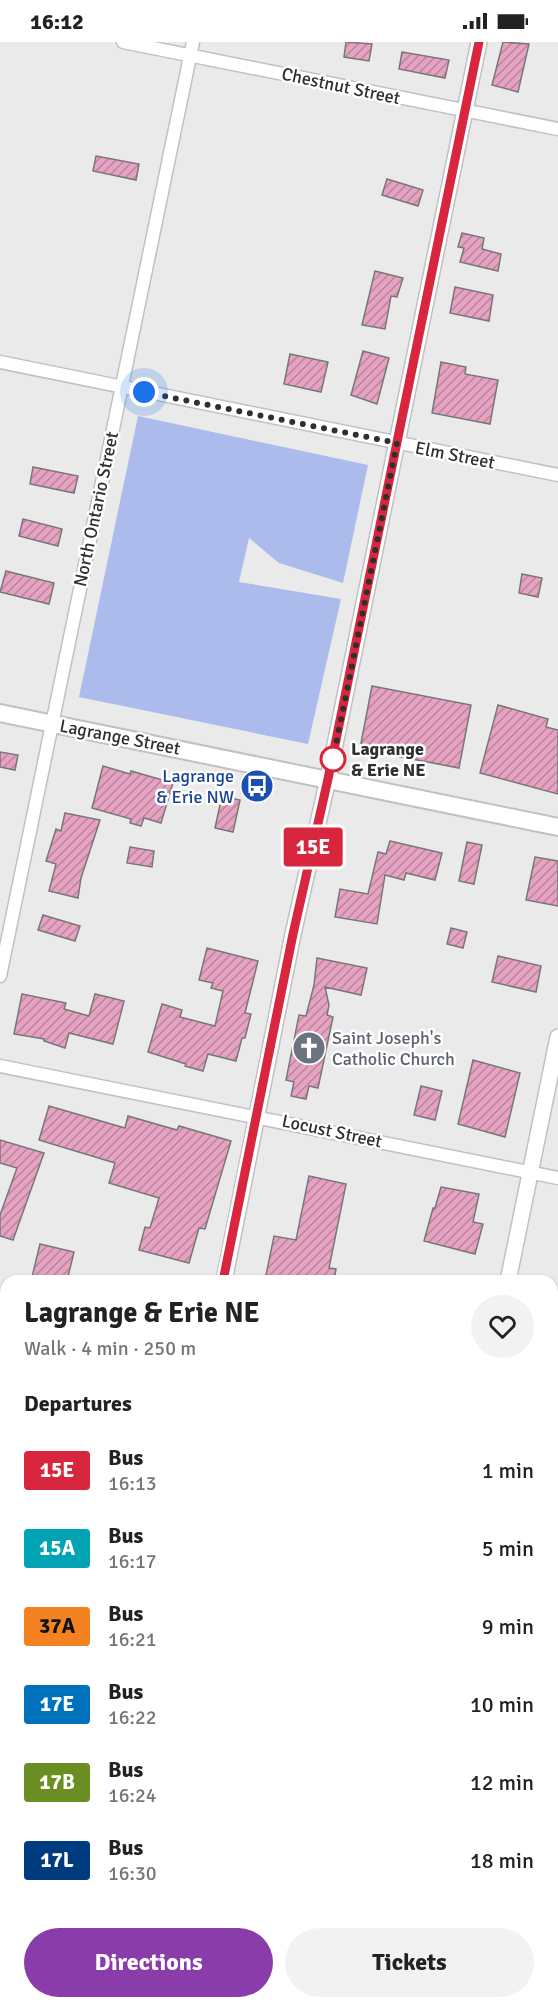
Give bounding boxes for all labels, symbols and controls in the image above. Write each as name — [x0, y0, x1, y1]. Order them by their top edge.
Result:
text: 16:12 — [30, 8, 84, 35]
street label: Chestnut Street — [280, 63, 402, 109]
your location — [129, 377, 159, 407]
street label: North Ontario Street — [69, 430, 123, 588]
street label: Elm Street — [413, 437, 497, 473]
street label: Lagrange Street — [58, 715, 182, 759]
place label: Lagrange & Erie NE — [351, 738, 426, 781]
marker: Lagrange & Erie NE — [320, 746, 346, 772]
place label: Lagrange & Erie NW — [156, 765, 234, 808]
bus stop icon: Lagrange & Erie NW — [239, 768, 275, 804]
line badge: 15E — [278, 828, 348, 866]
text: 15E — [296, 834, 330, 860]
place label: Saint Joseph's Catholic Church — [332, 1027, 455, 1070]
church icon: Saint Joseph's Catholic Church — [291, 1030, 327, 1066]
street label: Locust Street — [280, 1110, 384, 1152]
button: heart — [471, 1295, 534, 1358]
text: Lagrange & Erie NE — [24, 1296, 260, 1330]
text: Walk · 4 min · 250 m — [24, 1336, 196, 1361]
text: Departures — [24, 1390, 132, 1417]
text: Bus — [108, 1444, 143, 1471]
text: 15E — [40, 1457, 74, 1483]
text: 1 min — [482, 1457, 534, 1484]
text: 16:13 — [108, 1471, 157, 1496]
text: Bus — [108, 1522, 143, 1549]
text: 15A — [39, 1535, 75, 1561]
text: 5 min — [482, 1535, 534, 1562]
text: 16:17 — [108, 1549, 157, 1574]
text: Bus — [108, 1600, 143, 1627]
text: 37A — [39, 1613, 75, 1639]
text: 9 min — [482, 1613, 534, 1640]
text: 16:21 — [108, 1627, 157, 1652]
text: Bus — [108, 1678, 143, 1705]
text: 17E — [40, 1691, 74, 1717]
text: 10 min — [470, 1691, 534, 1718]
text: 16:22 — [108, 1705, 157, 1730]
text: Bus — [108, 1756, 143, 1783]
text: 17B — [39, 1769, 75, 1795]
text: 12 min — [470, 1769, 534, 1796]
text: 16:24 — [108, 1783, 157, 1808]
text: Bus — [108, 1834, 143, 1861]
text: 17L — [40, 1847, 74, 1873]
text: 18 min — [470, 1847, 534, 1874]
text: 16:30 — [108, 1861, 157, 1886]
button: Directions — [24, 1928, 273, 1997]
button: Tickets — [285, 1928, 534, 1997]

